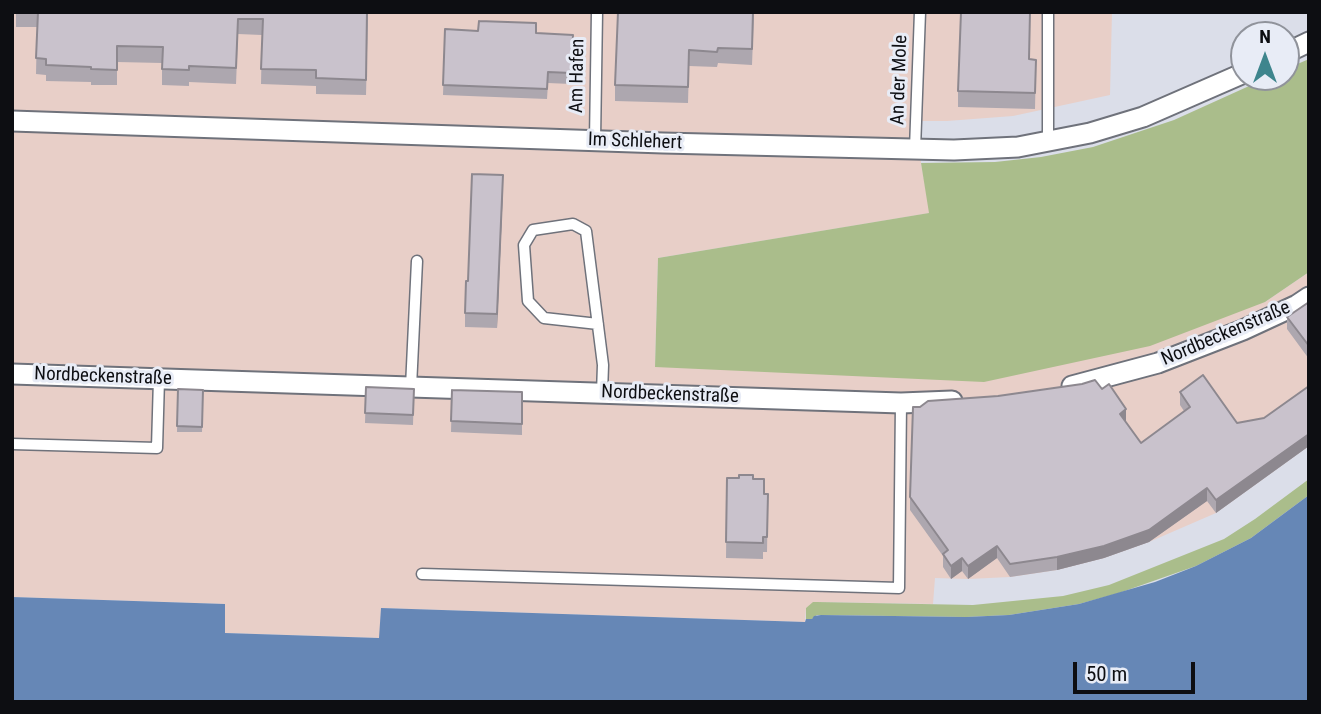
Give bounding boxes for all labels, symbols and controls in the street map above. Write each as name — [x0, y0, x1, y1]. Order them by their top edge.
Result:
north arrow — [1230, 21, 1300, 91]
text: N — [1259, 25, 1271, 48]
street label: An der Mole — [887, 35, 913, 125]
street label: Am Hafen — [566, 39, 590, 113]
street label: Im Schlehert — [587, 129, 683, 155]
street label: Nordbeckenstraße — [1158, 297, 1294, 371]
street label: Nordbeckenstraße — [34, 363, 172, 391]
street label: Nordbeckenstraße — [601, 381, 739, 409]
scale bar — [1076, 648, 1198, 692]
text: 50 m — [1086, 662, 1127, 686]

